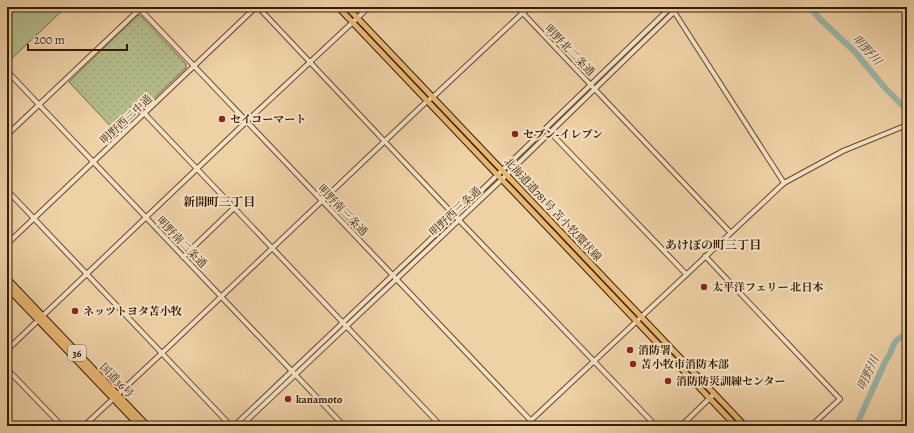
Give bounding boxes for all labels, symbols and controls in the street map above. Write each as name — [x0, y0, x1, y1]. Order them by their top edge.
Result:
street label: 明野北二条通 — [541, 21, 598, 79]
scale bar — [28, 26, 127, 52]
water label: 明野川 — [849, 31, 886, 70]
text: 200 m — [34, 32, 65, 48]
street label: 明野西二中通 — [97, 91, 156, 147]
place label: セイコーマート — [230, 112, 306, 127]
marker: セイコーマート — [217, 114, 227, 124]
place label: セブン-イレブン — [523, 127, 603, 142]
marker: セブン-イレブン — [510, 129, 520, 139]
street label: 北海道道781号 苫小牧環状線 — [500, 154, 605, 265]
street label: 明野南三条通 — [314, 181, 371, 239]
street label: 明野西三条通 — [426, 183, 485, 239]
district label: 新開町三丁目 — [183, 194, 255, 210]
street label: 明野南二条通 — [153, 213, 210, 271]
district label: あけぼの町三丁目 — [665, 237, 761, 253]
place label: 太平洋フェリー 北日本 — [712, 280, 823, 295]
marker: 太平洋フェリー 北日本 — [699, 282, 709, 292]
place label: ネッツトヨタ苫小牧 — [83, 304, 182, 319]
marker: ネッツトヨタ苫小牧 — [70, 306, 80, 316]
place label: 消防署 — [638, 343, 671, 358]
road number: 36 — [68, 345, 86, 361]
marker: 消防署 — [625, 345, 635, 355]
water label: 明野川 — [853, 351, 883, 393]
place label: 苫小牧市消防本部 — [641, 357, 729, 372]
marker: 苫小牧市消防本部 — [628, 359, 638, 369]
street label: 国道36号 — [96, 360, 137, 401]
place label: 消防防災訓練センター — [676, 374, 786, 389]
marker: 消防防災訓練センター — [663, 376, 673, 386]
place label: kanamoto — [296, 392, 343, 407]
marker: kanamoto — [283, 394, 293, 404]

